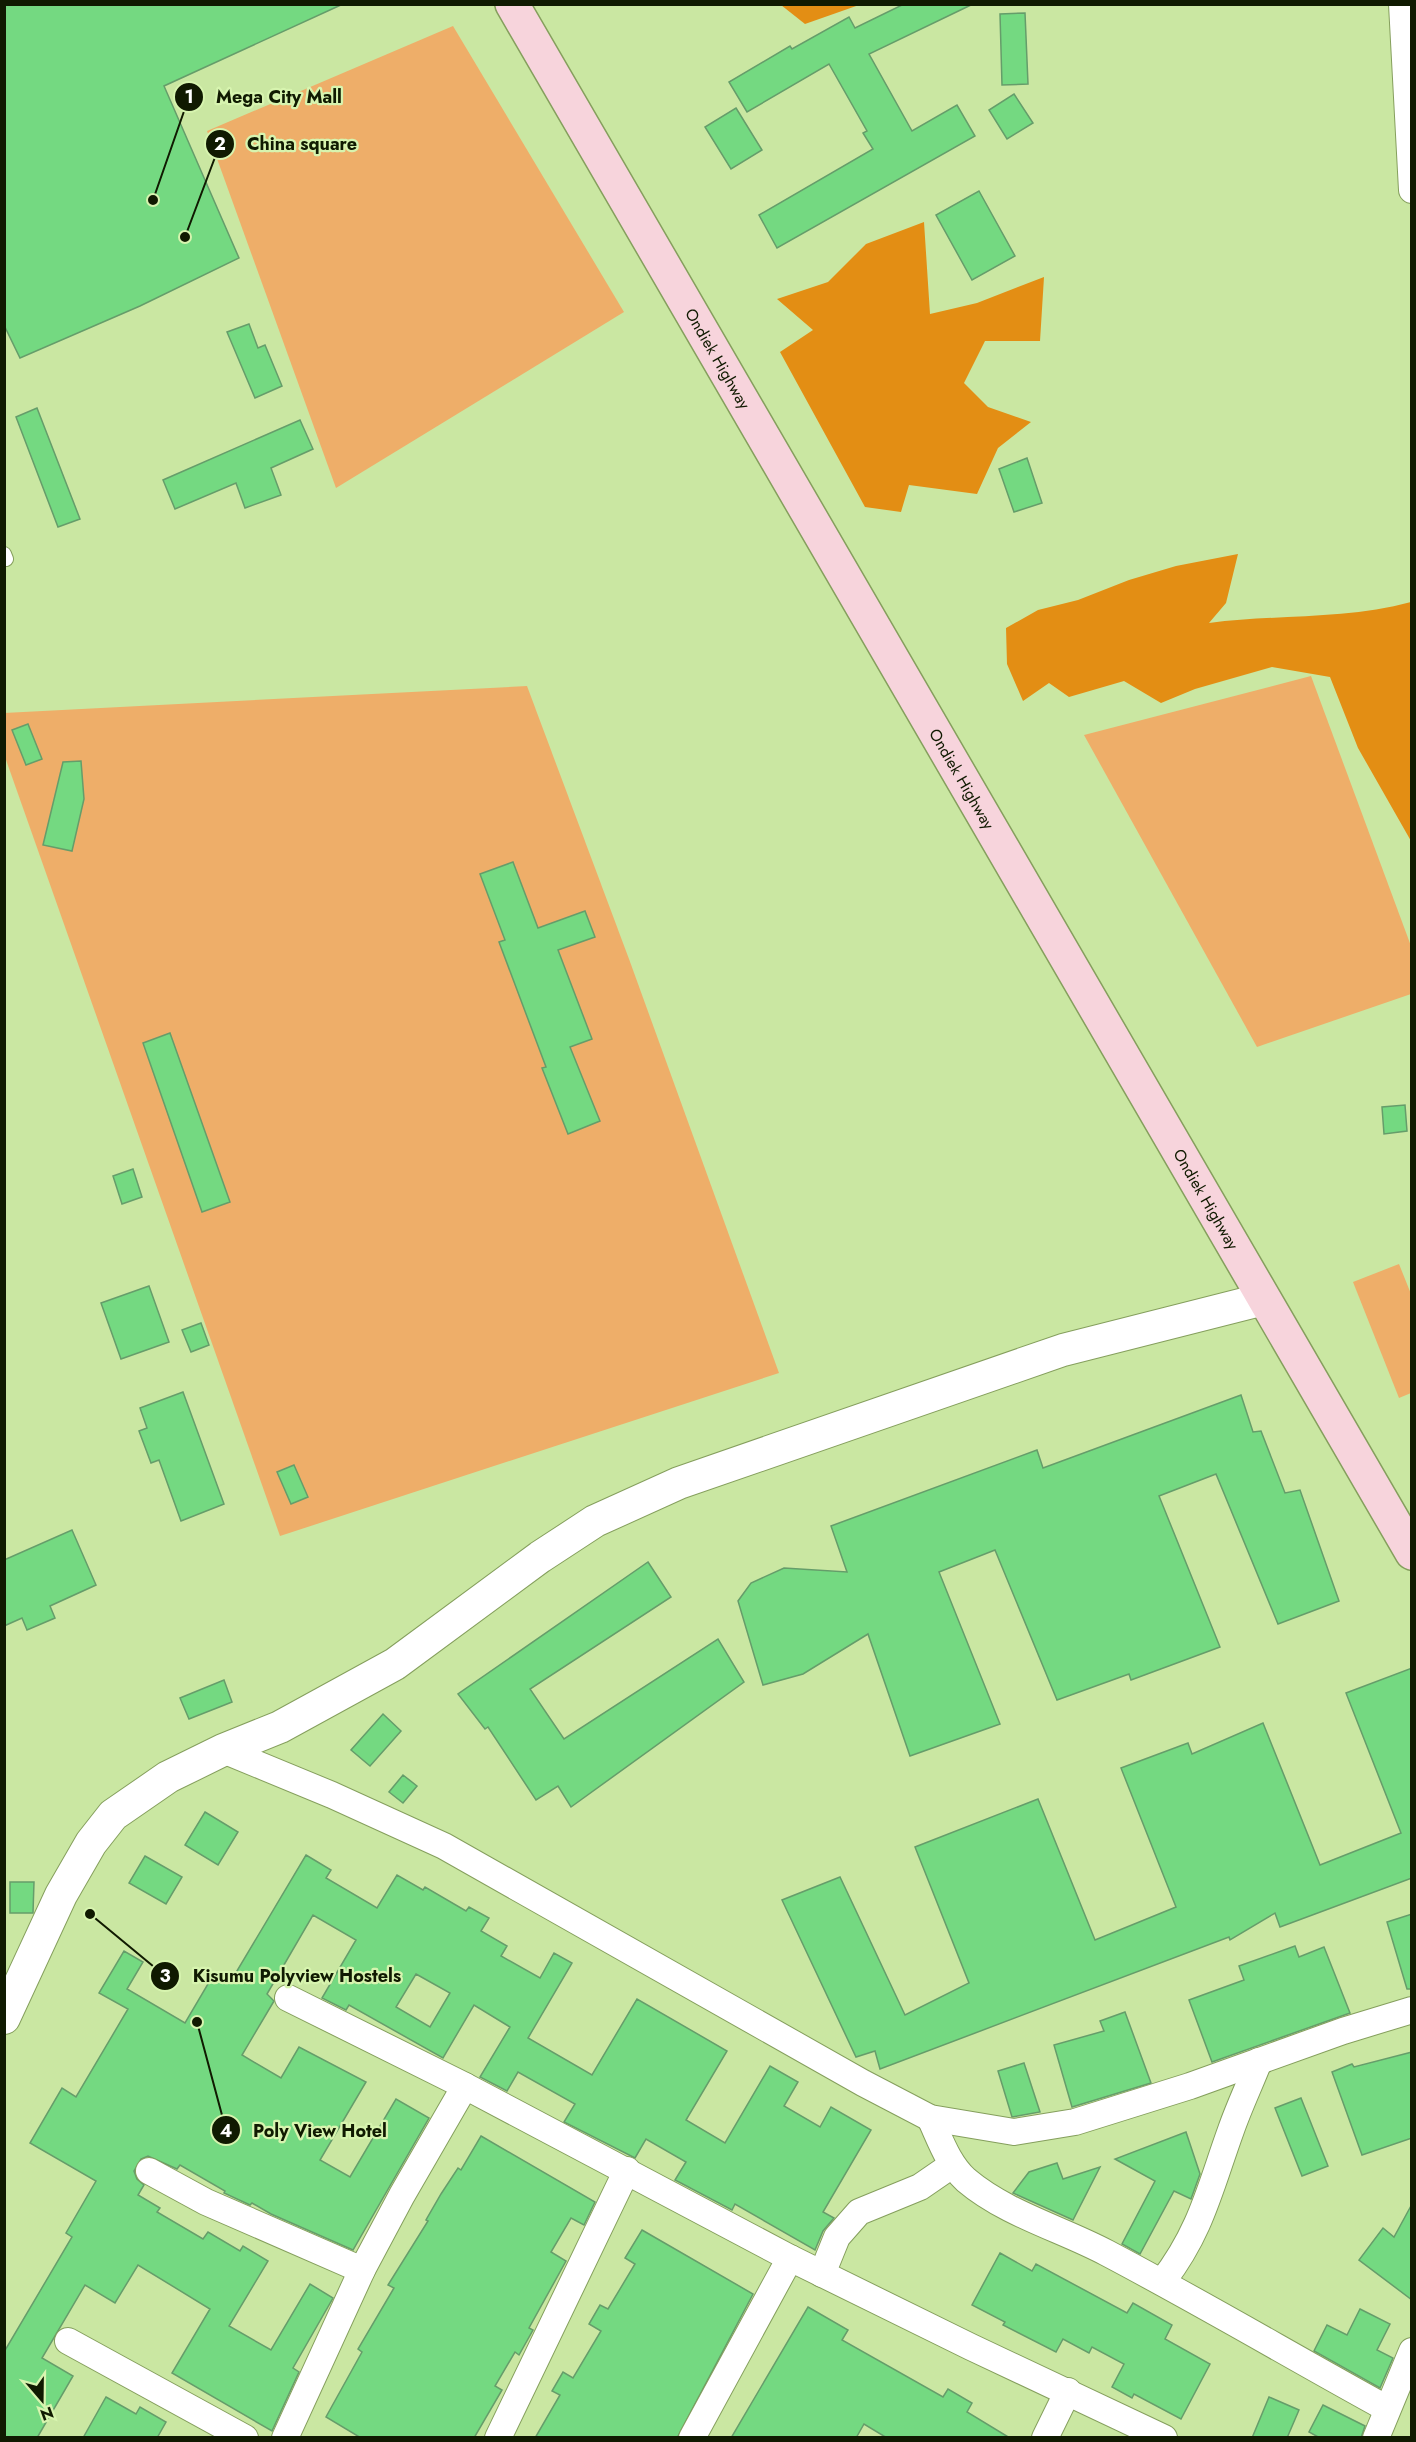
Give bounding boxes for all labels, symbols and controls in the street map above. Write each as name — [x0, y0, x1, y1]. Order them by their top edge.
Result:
callout: Mega City Mall — [174, 79, 354, 115]
text: 1 — [184, 84, 194, 110]
text: Mega City Mall — [216, 84, 342, 110]
callout: China square — [205, 126, 369, 162]
text: 2 — [214, 131, 226, 157]
text: China square — [247, 131, 357, 157]
street label: Ondiek Highway — [679, 304, 756, 414]
street label: Ondiek Highway — [923, 724, 1001, 834]
street label: Ondiek Highway — [1168, 1145, 1245, 1255]
callout: Kisumu Polyview Hostels — [150, 1958, 413, 1994]
text: 3 — [159, 1963, 171, 1989]
text: Kisumu Polyview Hostels — [193, 1963, 401, 1989]
callout: Poly View Hotel — [211, 2112, 399, 2148]
text: 4 — [220, 2118, 232, 2144]
text: Poly View Hotel — [253, 2118, 387, 2144]
north arrow — [12, 2370, 72, 2430]
text: N — [37, 2401, 57, 2427]

